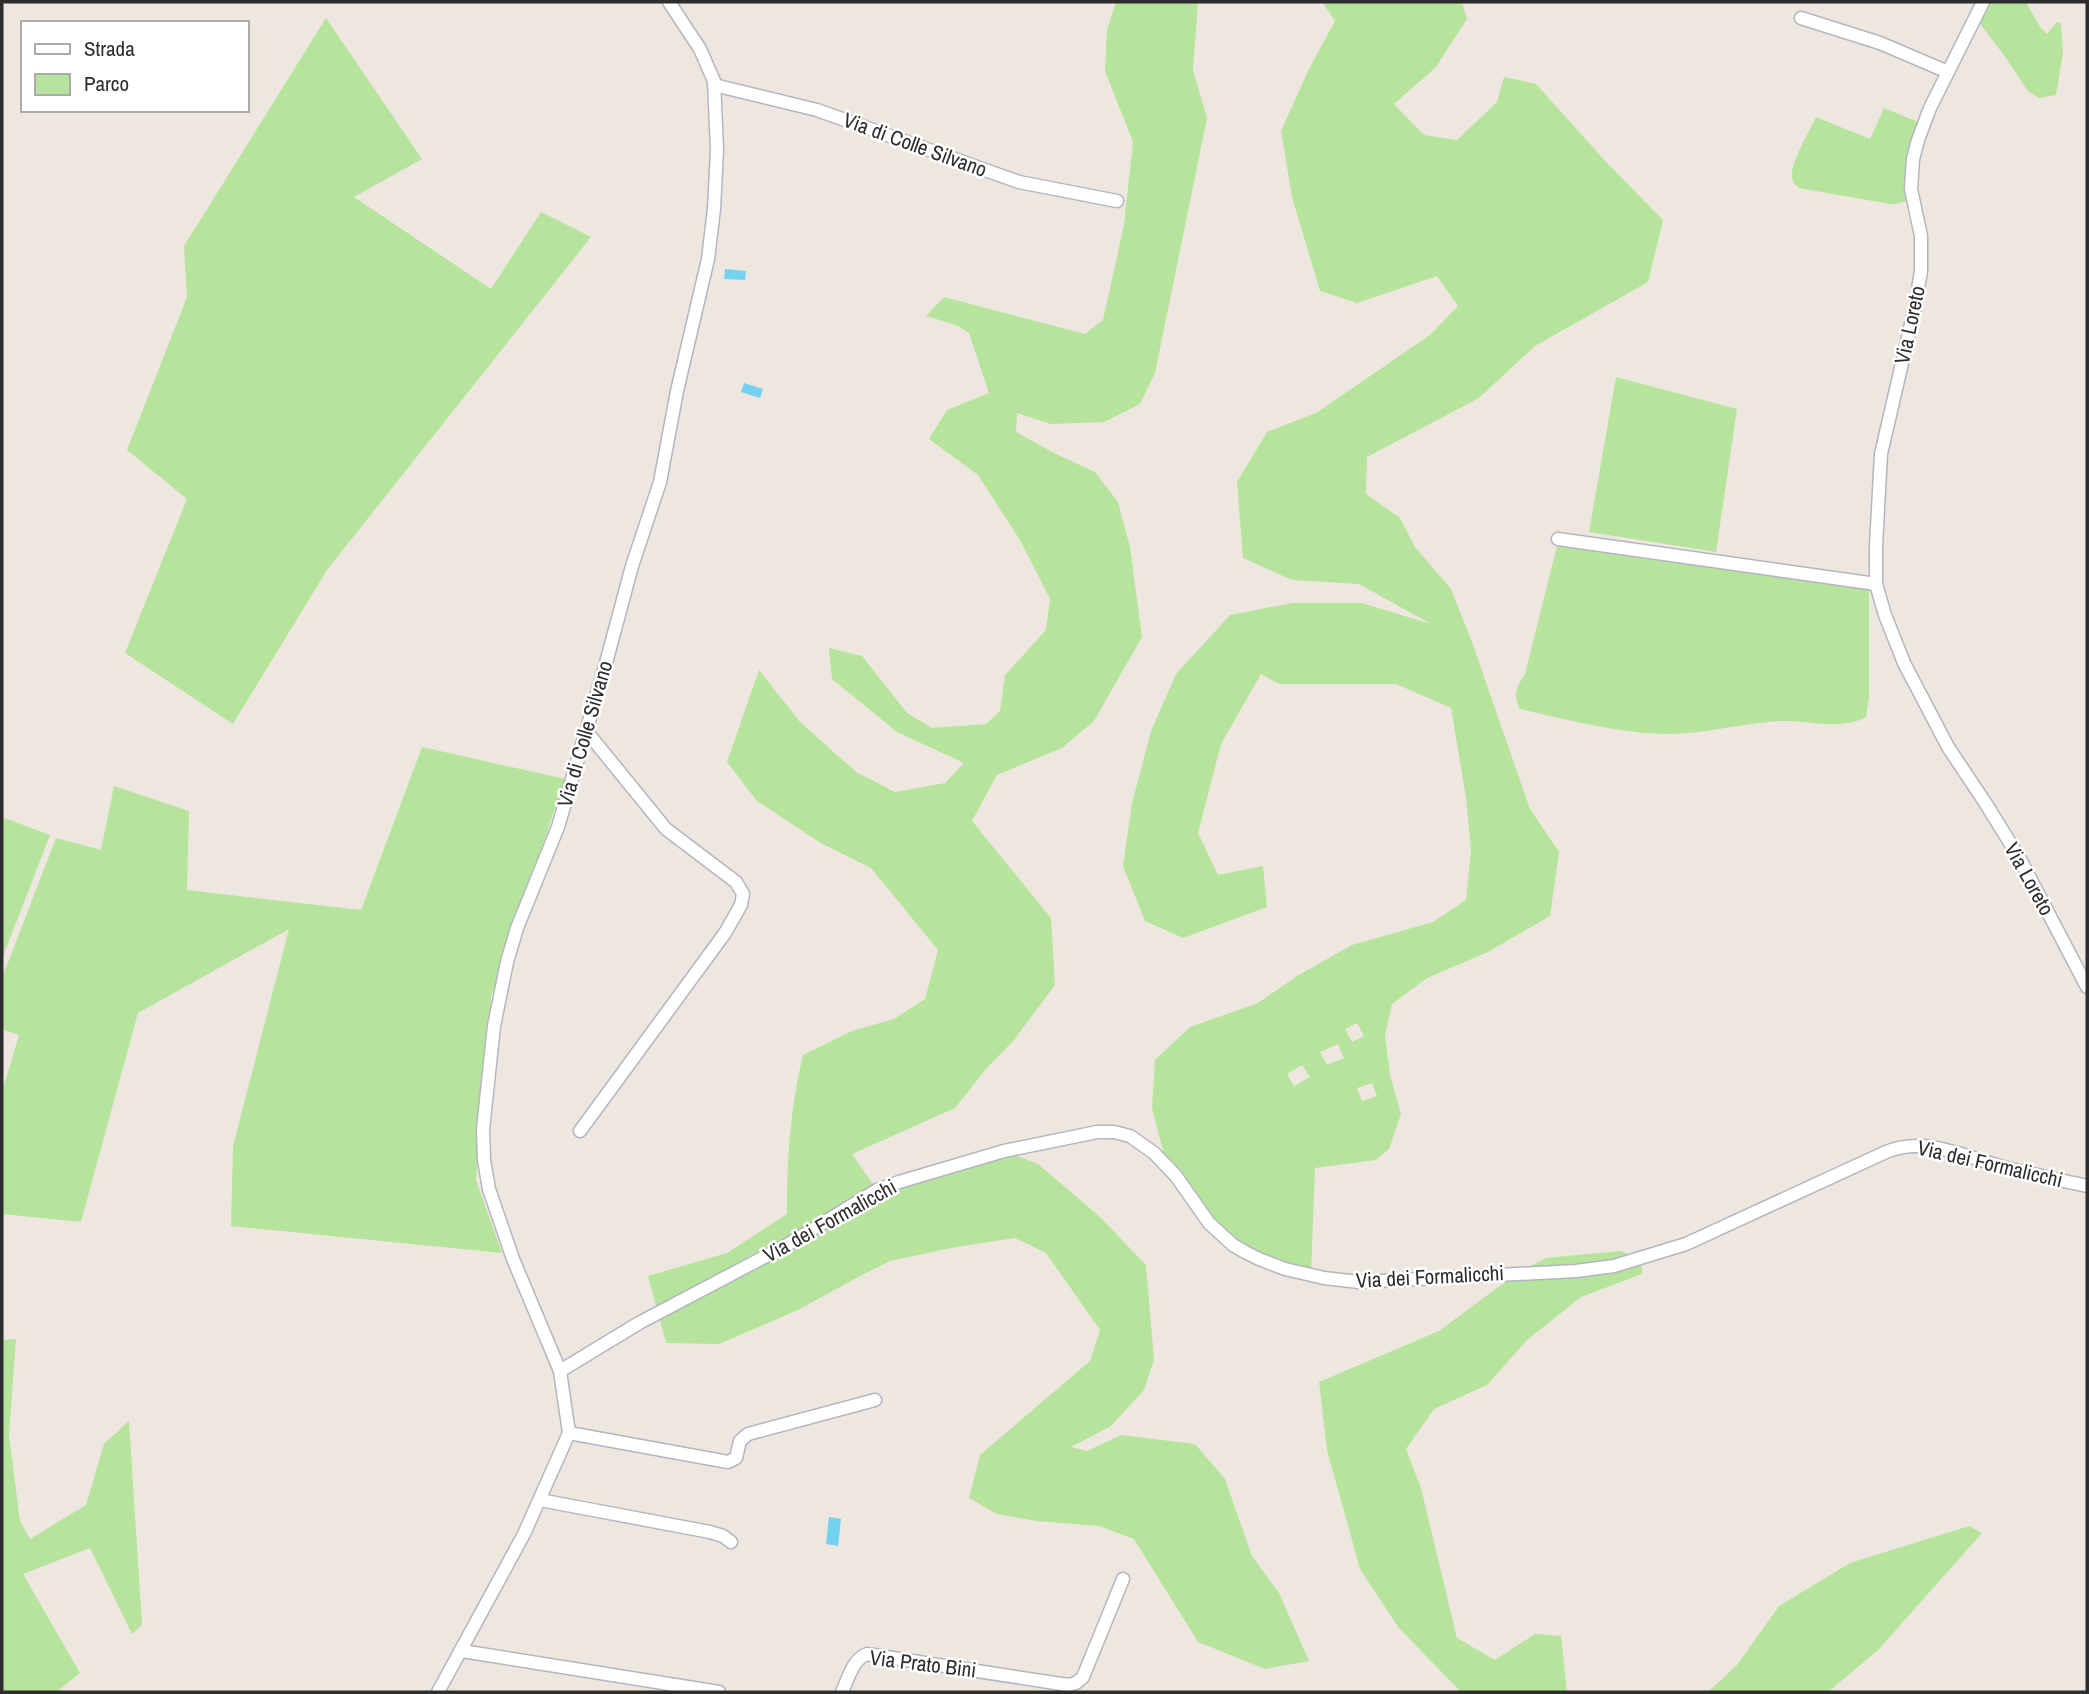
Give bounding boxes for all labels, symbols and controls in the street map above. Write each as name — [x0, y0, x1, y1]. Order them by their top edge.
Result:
legend — [21, 21, 248, 112]
text: Strada — [84, 34, 135, 63]
text: Parco — [84, 69, 129, 98]
street label: Via di Colle Silvano — [839, 105, 991, 184]
street label: Via Loreto — [1887, 283, 1932, 367]
street label: Via di Colle Silvano — [550, 657, 619, 810]
street label: Via Loreto — [1998, 837, 2061, 920]
street label: Via dei Formalicchi — [1915, 1133, 2066, 1194]
street label: Via dei Formalicchi — [758, 1172, 902, 1269]
street label: Via dei Formalicchi — [1355, 1258, 1505, 1295]
street label: Via Prato Bini — [868, 1643, 978, 1684]

